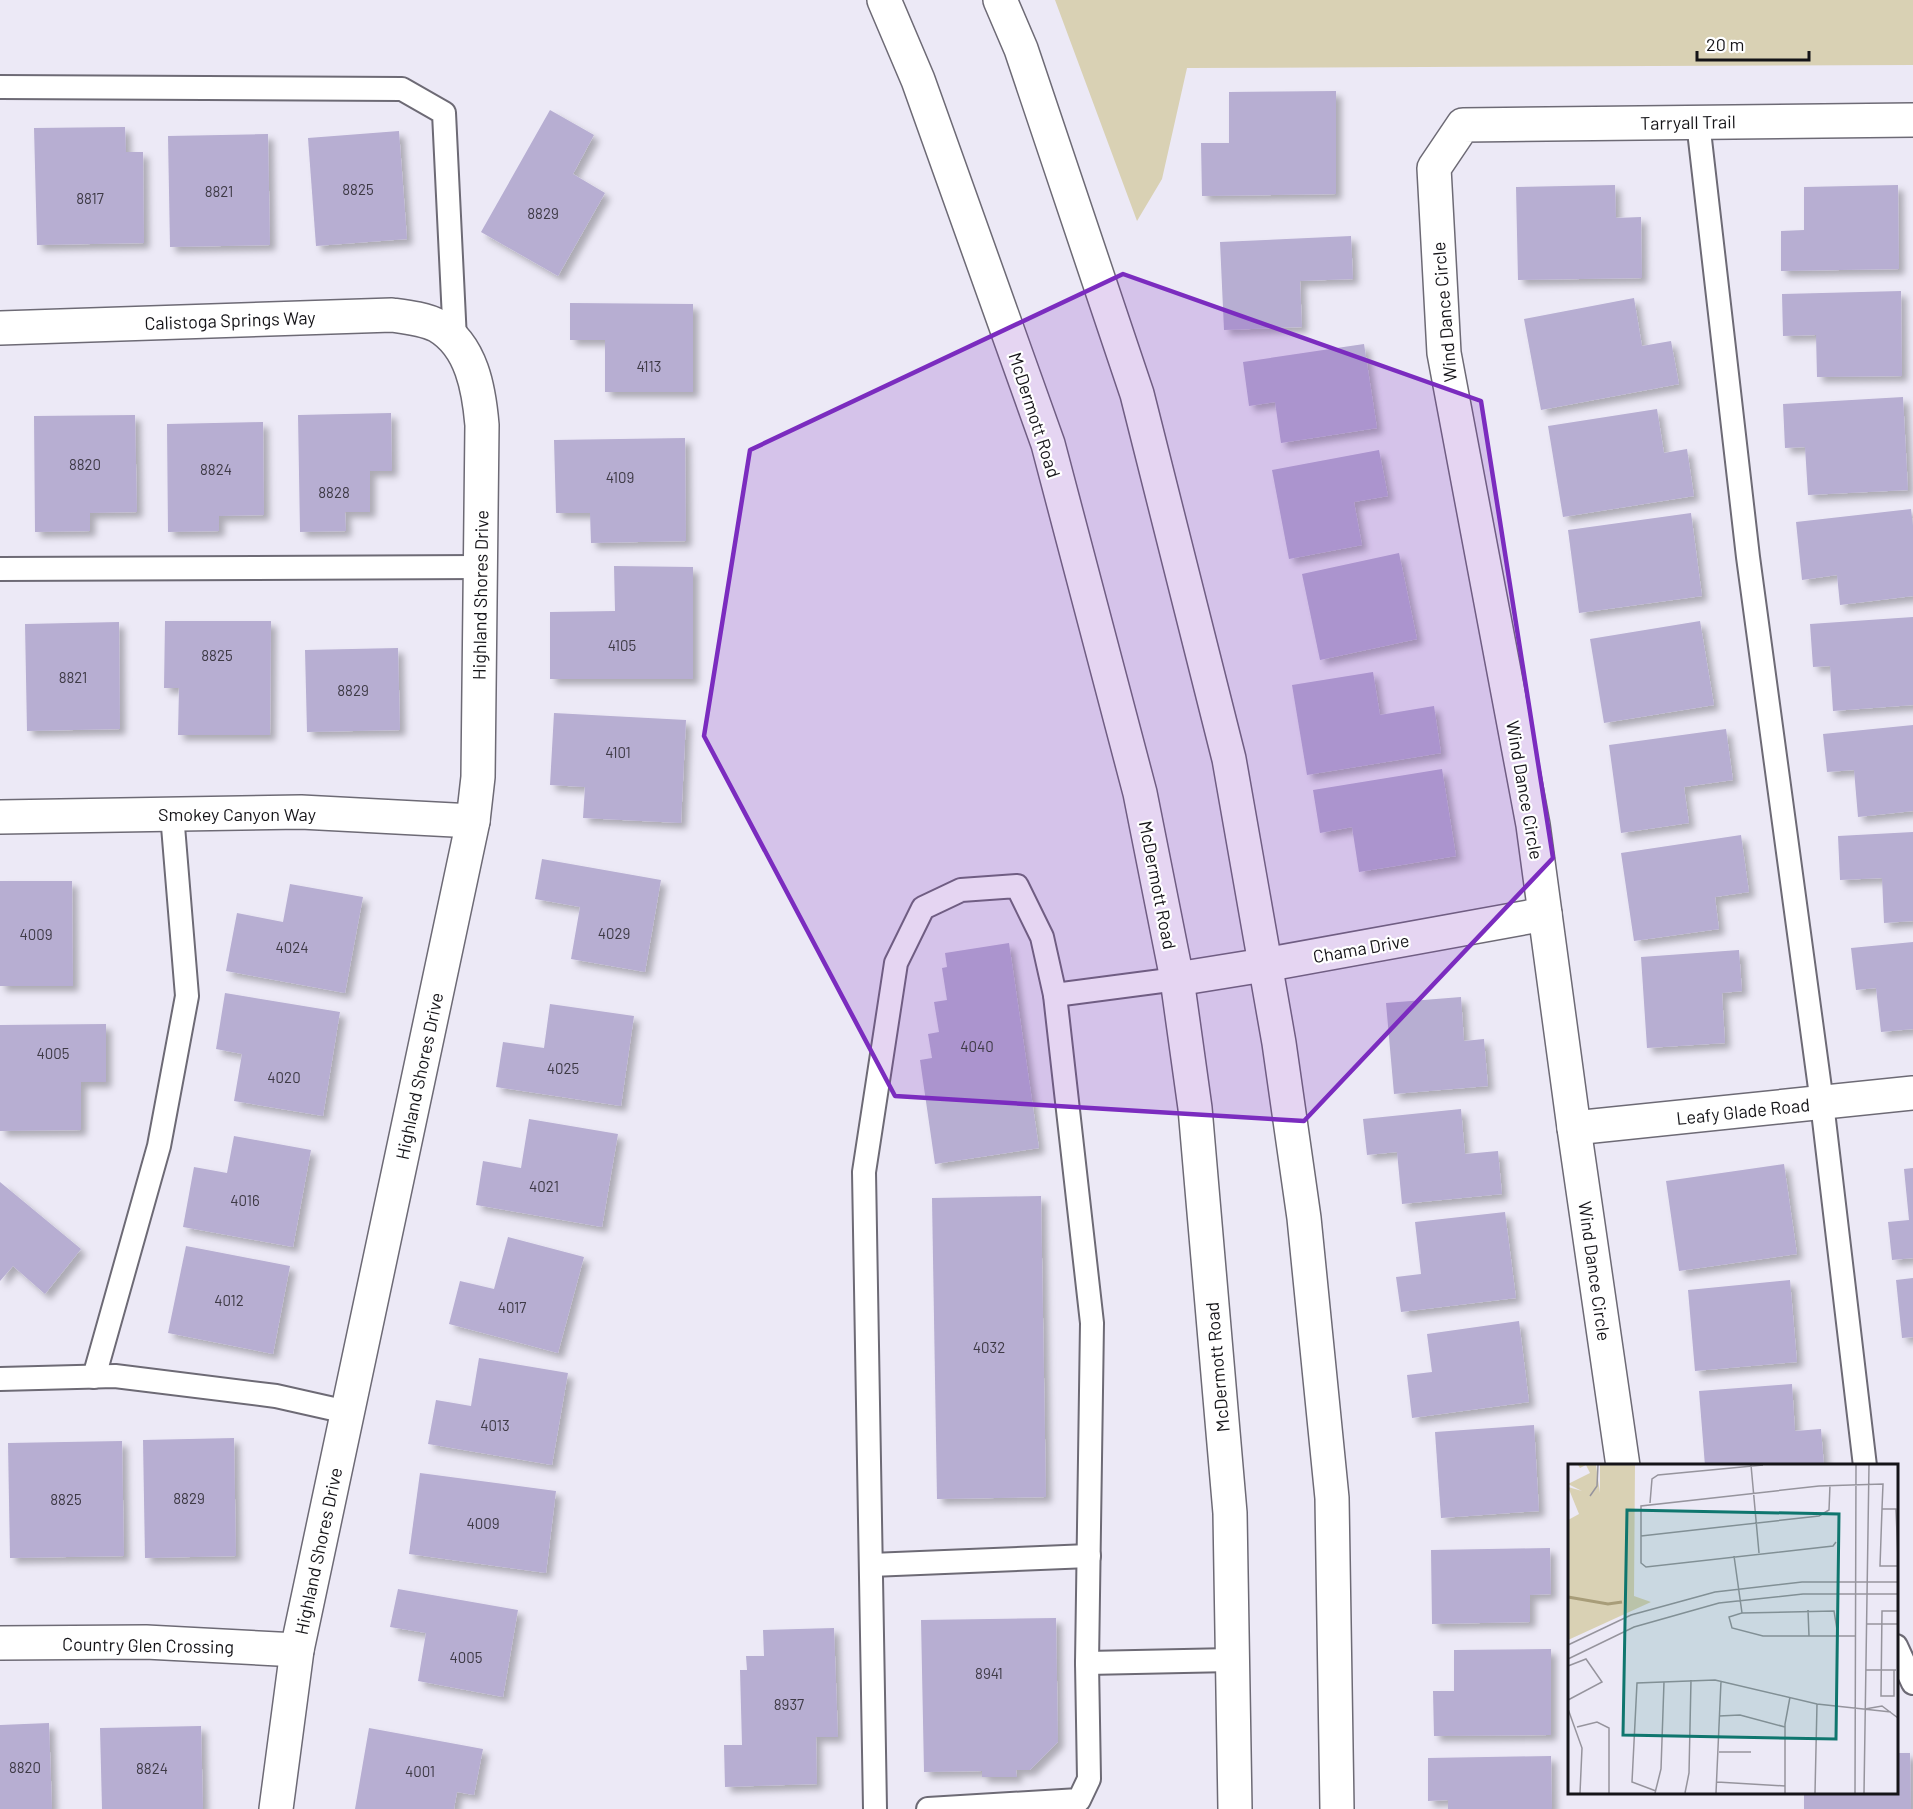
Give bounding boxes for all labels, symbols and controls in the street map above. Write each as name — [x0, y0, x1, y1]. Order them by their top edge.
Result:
scale bar — [1697, 24, 1810, 62]
text: 20 m — [1706, 33, 1744, 55]
street label: Tarryall Trail — [1640, 110, 1736, 134]
house number: 8825 — [342, 180, 374, 198]
house number: 8821 — [205, 182, 233, 200]
house number: 8817 — [76, 189, 104, 207]
house number: 8829 — [527, 204, 559, 222]
street label: Wind Dance Circle — [1427, 241, 1461, 383]
street label: Calistoga Springs Way — [144, 306, 316, 334]
street label: McDermott Road — [1004, 350, 1066, 480]
house number: 4113 — [636, 357, 662, 375]
house number: 8820 — [69, 455, 101, 473]
house number: 8824 — [200, 460, 232, 478]
house number: 4109 — [606, 468, 634, 486]
house number: 8828 — [318, 483, 350, 501]
street label: Highland Shores Drive — [468, 510, 492, 680]
house number: 4105 — [608, 636, 636, 654]
house number: 8825 — [201, 646, 233, 664]
house number: 8821 — [59, 668, 87, 686]
house number: 8829 — [337, 681, 369, 699]
street label: Wind Dance Circle — [1502, 719, 1548, 861]
house number: 4101 — [605, 743, 631, 761]
street label: Smokey Canyon Way — [158, 803, 316, 825]
street label: McDermott Road — [1135, 819, 1181, 951]
house number: 4029 — [598, 924, 630, 942]
house number: 4009 — [19, 925, 53, 943]
street label: Chama Drive — [1311, 929, 1411, 967]
house number: 4024 — [275, 938, 309, 956]
street label: Highland Shores Drive — [391, 990, 447, 1162]
house number: 4040 — [960, 1037, 994, 1055]
house number: 4005 — [37, 1044, 69, 1062]
house number: 4025 — [547, 1059, 579, 1077]
house number: 4020 — [267, 1068, 301, 1086]
street label: Leafy Glade Road — [1675, 1093, 1811, 1129]
house number: 4021 — [529, 1177, 559, 1195]
house number: 4016 — [230, 1191, 260, 1209]
street label: Wind Dance Circle — [1574, 1200, 1616, 1342]
house number: 4012 — [214, 1291, 244, 1309]
house number: 4017 — [498, 1298, 526, 1316]
street label: McDermott Road — [1200, 1301, 1234, 1433]
house number: 4032 — [973, 1338, 1005, 1356]
house number: 4013 — [480, 1416, 510, 1434]
inset map — [1568, 1464, 1898, 1794]
street label: Highland Shores Drive — [290, 1465, 346, 1637]
house number: 8829 — [173, 1489, 205, 1507]
house number: 8825 — [50, 1490, 82, 1508]
house number: 4009 — [466, 1514, 500, 1532]
street label: Country Glen Crossing — [62, 1633, 234, 1657]
house number: 4005 — [450, 1648, 482, 1666]
house number: 8941 — [975, 1664, 1003, 1682]
house number: 8937 — [774, 1695, 804, 1713]
house number: 8820 — [9, 1758, 41, 1776]
house number: 8824 — [136, 1759, 168, 1777]
house number: 4001 — [405, 1762, 435, 1780]

